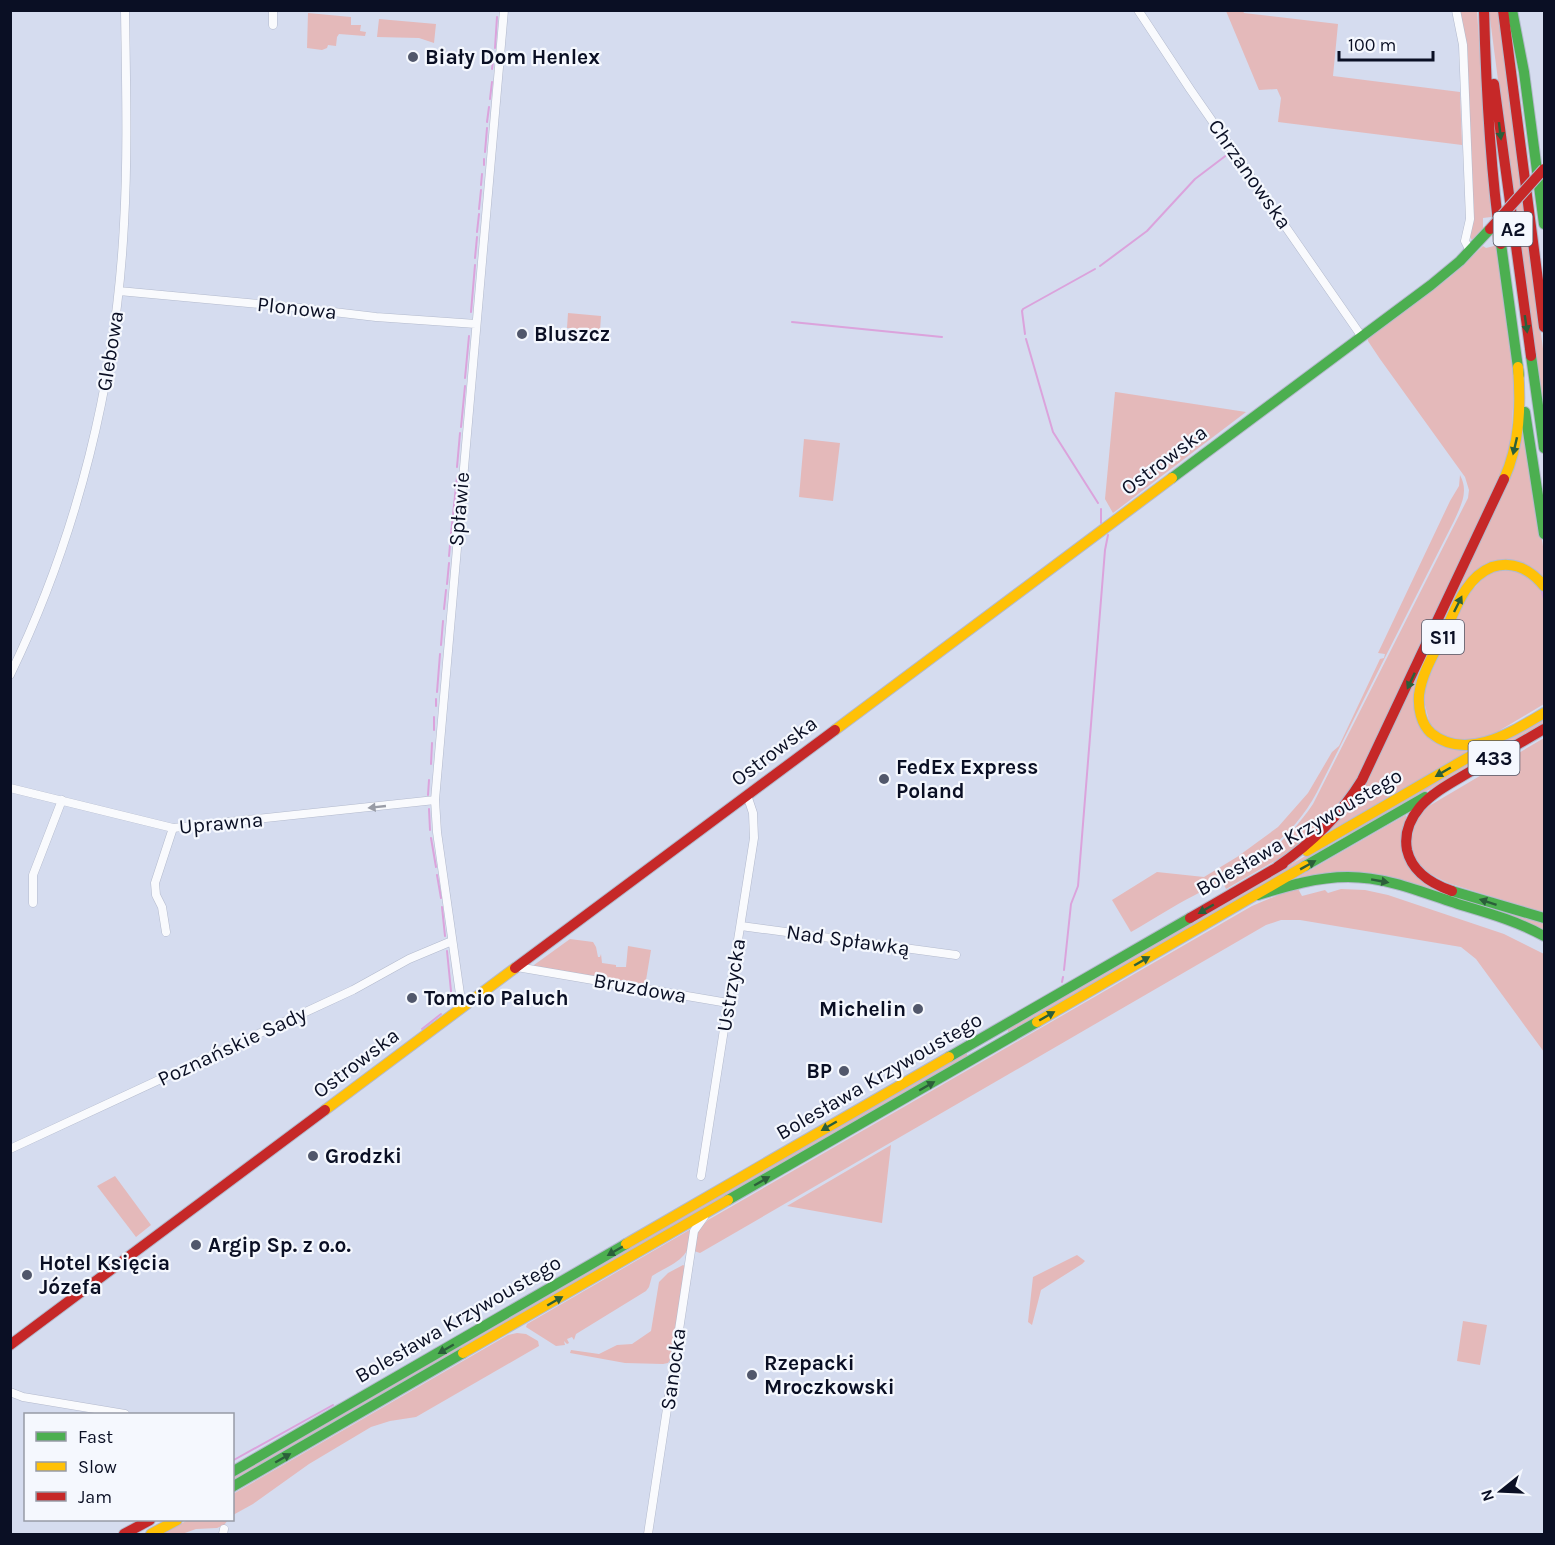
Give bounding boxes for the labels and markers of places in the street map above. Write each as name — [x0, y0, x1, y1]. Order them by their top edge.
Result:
place label: Biały Dom Henlex — [425, 45, 600, 69]
marker: Biały Dom Henlex — [406, 50, 420, 64]
place label: Bluszcz — [534, 322, 610, 346]
marker: Bluszcz — [515, 327, 529, 341]
place label: FedEx Express Poland — [896, 755, 1038, 803]
marker: FedEx Express Poland — [877, 772, 891, 786]
place label: Tomcio Paluch — [424, 986, 569, 1010]
marker: Tomcio Paluch — [405, 991, 419, 1005]
place label: Michelin — [819, 997, 906, 1021]
marker: Michelin — [911, 1002, 925, 1016]
place label: BP — [806, 1059, 832, 1083]
marker: BP — [837, 1064, 851, 1078]
place label: Grodzki — [325, 1144, 402, 1168]
marker: Grodzki — [306, 1149, 320, 1163]
place label: Argip Sp. z o.o. — [208, 1233, 351, 1257]
marker: Argip Sp. z o.o. — [189, 1238, 203, 1252]
place label: Hotel Księcia Józefa — [39, 1251, 170, 1299]
marker: Hotel Księcia Józefa — [20, 1268, 34, 1282]
place label: Rzepacki Mroczkowski — [764, 1351, 895, 1399]
marker: Rzepacki Mroczkowski — [745, 1368, 759, 1382]

